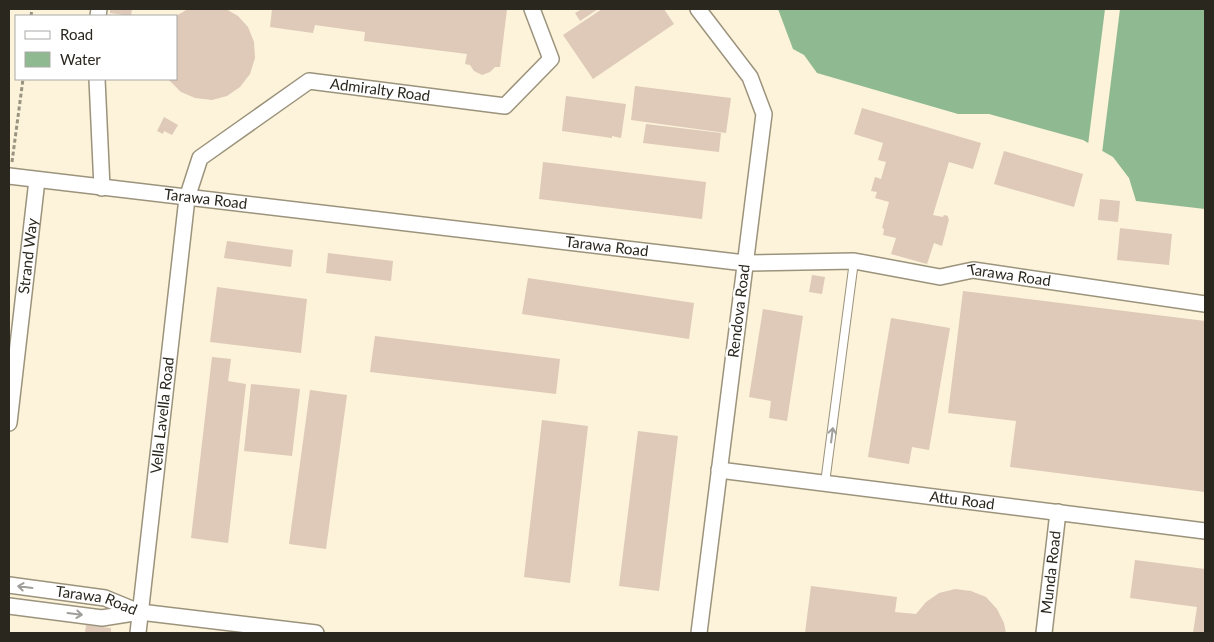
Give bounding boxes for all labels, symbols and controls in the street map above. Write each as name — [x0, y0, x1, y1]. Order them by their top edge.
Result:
legend — [15, 15, 178, 80]
text: Road — [60, 25, 93, 43]
text: Water — [60, 50, 101, 68]
street label: Admiralty Road — [329, 74, 431, 104]
street label: Tarawa Road — [163, 184, 248, 212]
street label: Strand Way — [14, 217, 41, 295]
street label: Tarawa Road — [564, 232, 650, 260]
street label: Tarawa Road — [966, 259, 1052, 289]
street label: Rendova Road — [723, 263, 753, 359]
street label: Vella Lavella Road — [146, 356, 177, 475]
one-way arrow — [827, 427, 837, 443]
street label: Attu Road — [929, 487, 996, 513]
street label: Munda Road — [1036, 530, 1064, 615]
street label: Tarawa Road — [55, 581, 140, 618]
one-way arrow — [18, 582, 34, 592]
one-way arrow — [66, 609, 82, 619]

